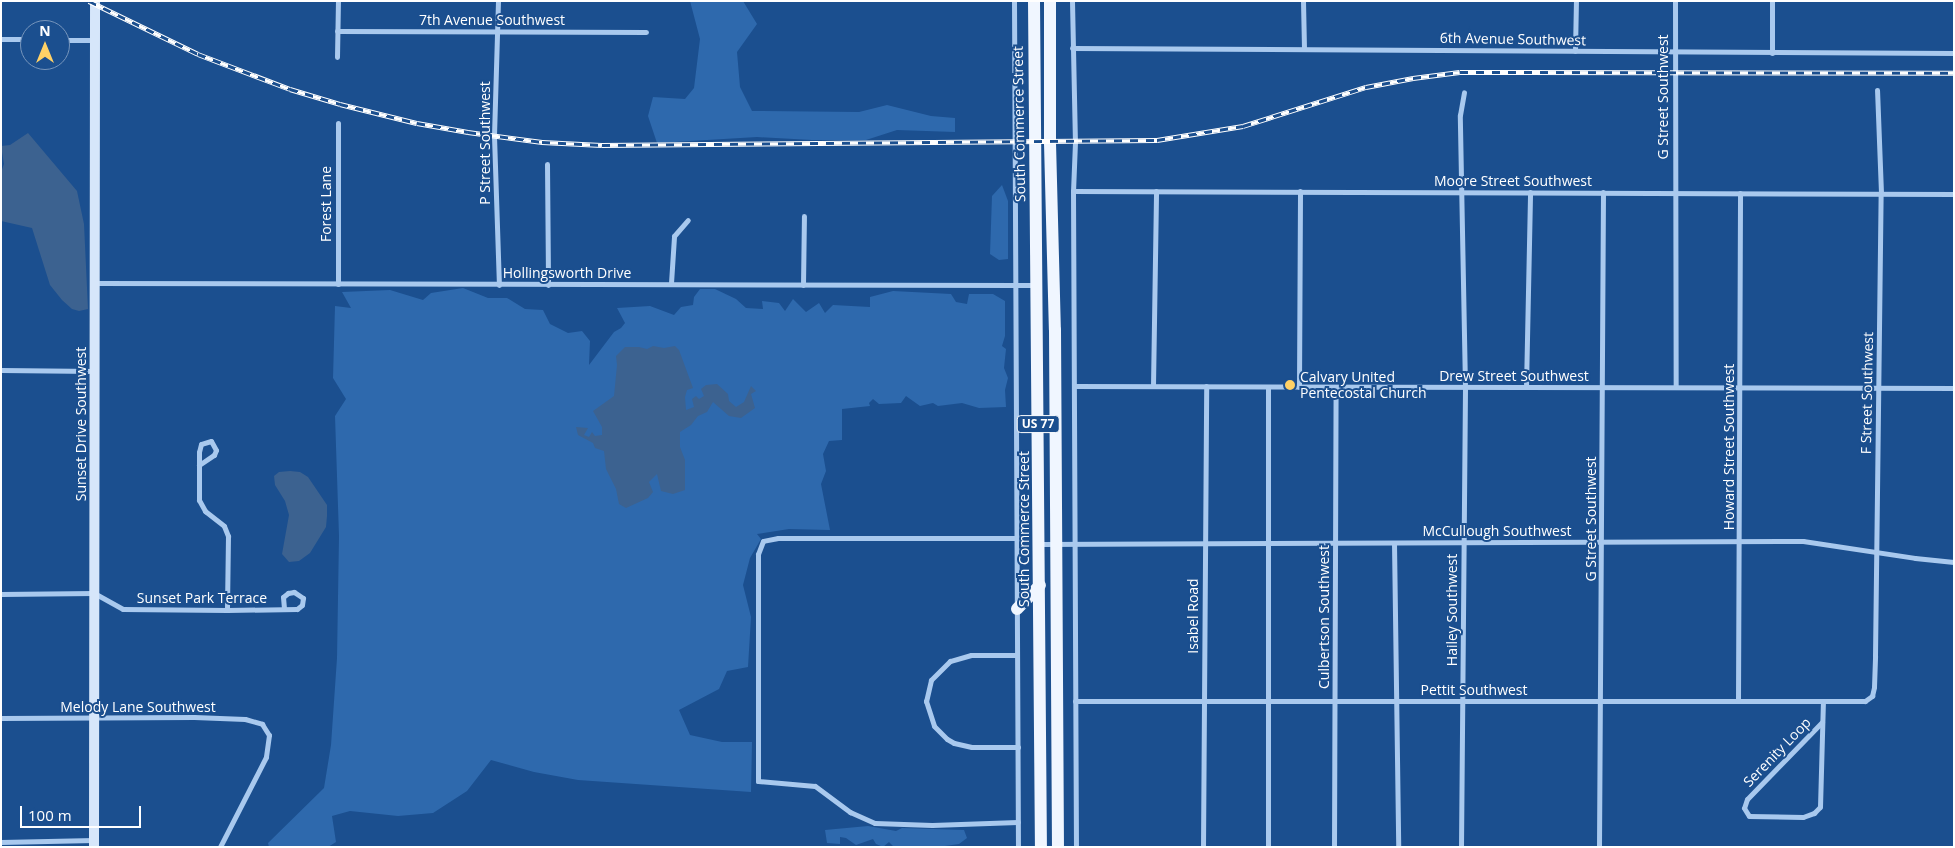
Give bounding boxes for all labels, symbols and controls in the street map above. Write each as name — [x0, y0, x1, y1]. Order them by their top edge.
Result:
street label: 7th Avenue Southwest — [419, 12, 565, 28]
north arrow — [20, 20, 70, 70]
text: N — [39, 21, 51, 40]
street label: 6th Avenue Southwest — [1440, 29, 1586, 49]
street label: G Street Southwest — [1655, 34, 1671, 160]
street label: South Commerce Street — [1009, 46, 1029, 202]
street label: P Street Southwest — [477, 81, 493, 205]
street label: Forest Lane — [318, 166, 334, 242]
street label: Moore Street Southwest — [1434, 173, 1592, 189]
street label: Hollingsworth Drive — [503, 265, 631, 281]
street label: F Street Southwest — [1858, 332, 1876, 454]
street label: Sunset Drive Southwest — [73, 347, 89, 501]
street label: Howard Street Southwest — [1721, 364, 1737, 530]
street label: Drew Street Southwest — [1439, 368, 1589, 384]
place label: Calvary United Pentecostal Church — [1300, 369, 1426, 402]
marker: Calvary United Pentecostal Church — [1284, 379, 1296, 391]
road number: US 77 — [1016, 414, 1060, 434]
street label: South Commerce Street — [1016, 451, 1032, 607]
street label: G Street Southwest — [1583, 456, 1599, 582]
street label: McCullough Southwest — [1422, 523, 1572, 539]
street label: Culbertson Southwest — [1316, 545, 1332, 689]
street label: Hailey Southwest — [1444, 554, 1460, 666]
street label: Isabel Road — [1185, 578, 1201, 654]
street label: Sunset Park Terrace — [137, 590, 267, 606]
street label: Pettit Southwest — [1420, 682, 1528, 698]
street label: Melody Lane Southwest — [60, 699, 216, 715]
street label: Serenity Loop — [1740, 714, 1814, 790]
scale bar — [22, 796, 144, 828]
text: 100 m — [28, 805, 72, 825]

